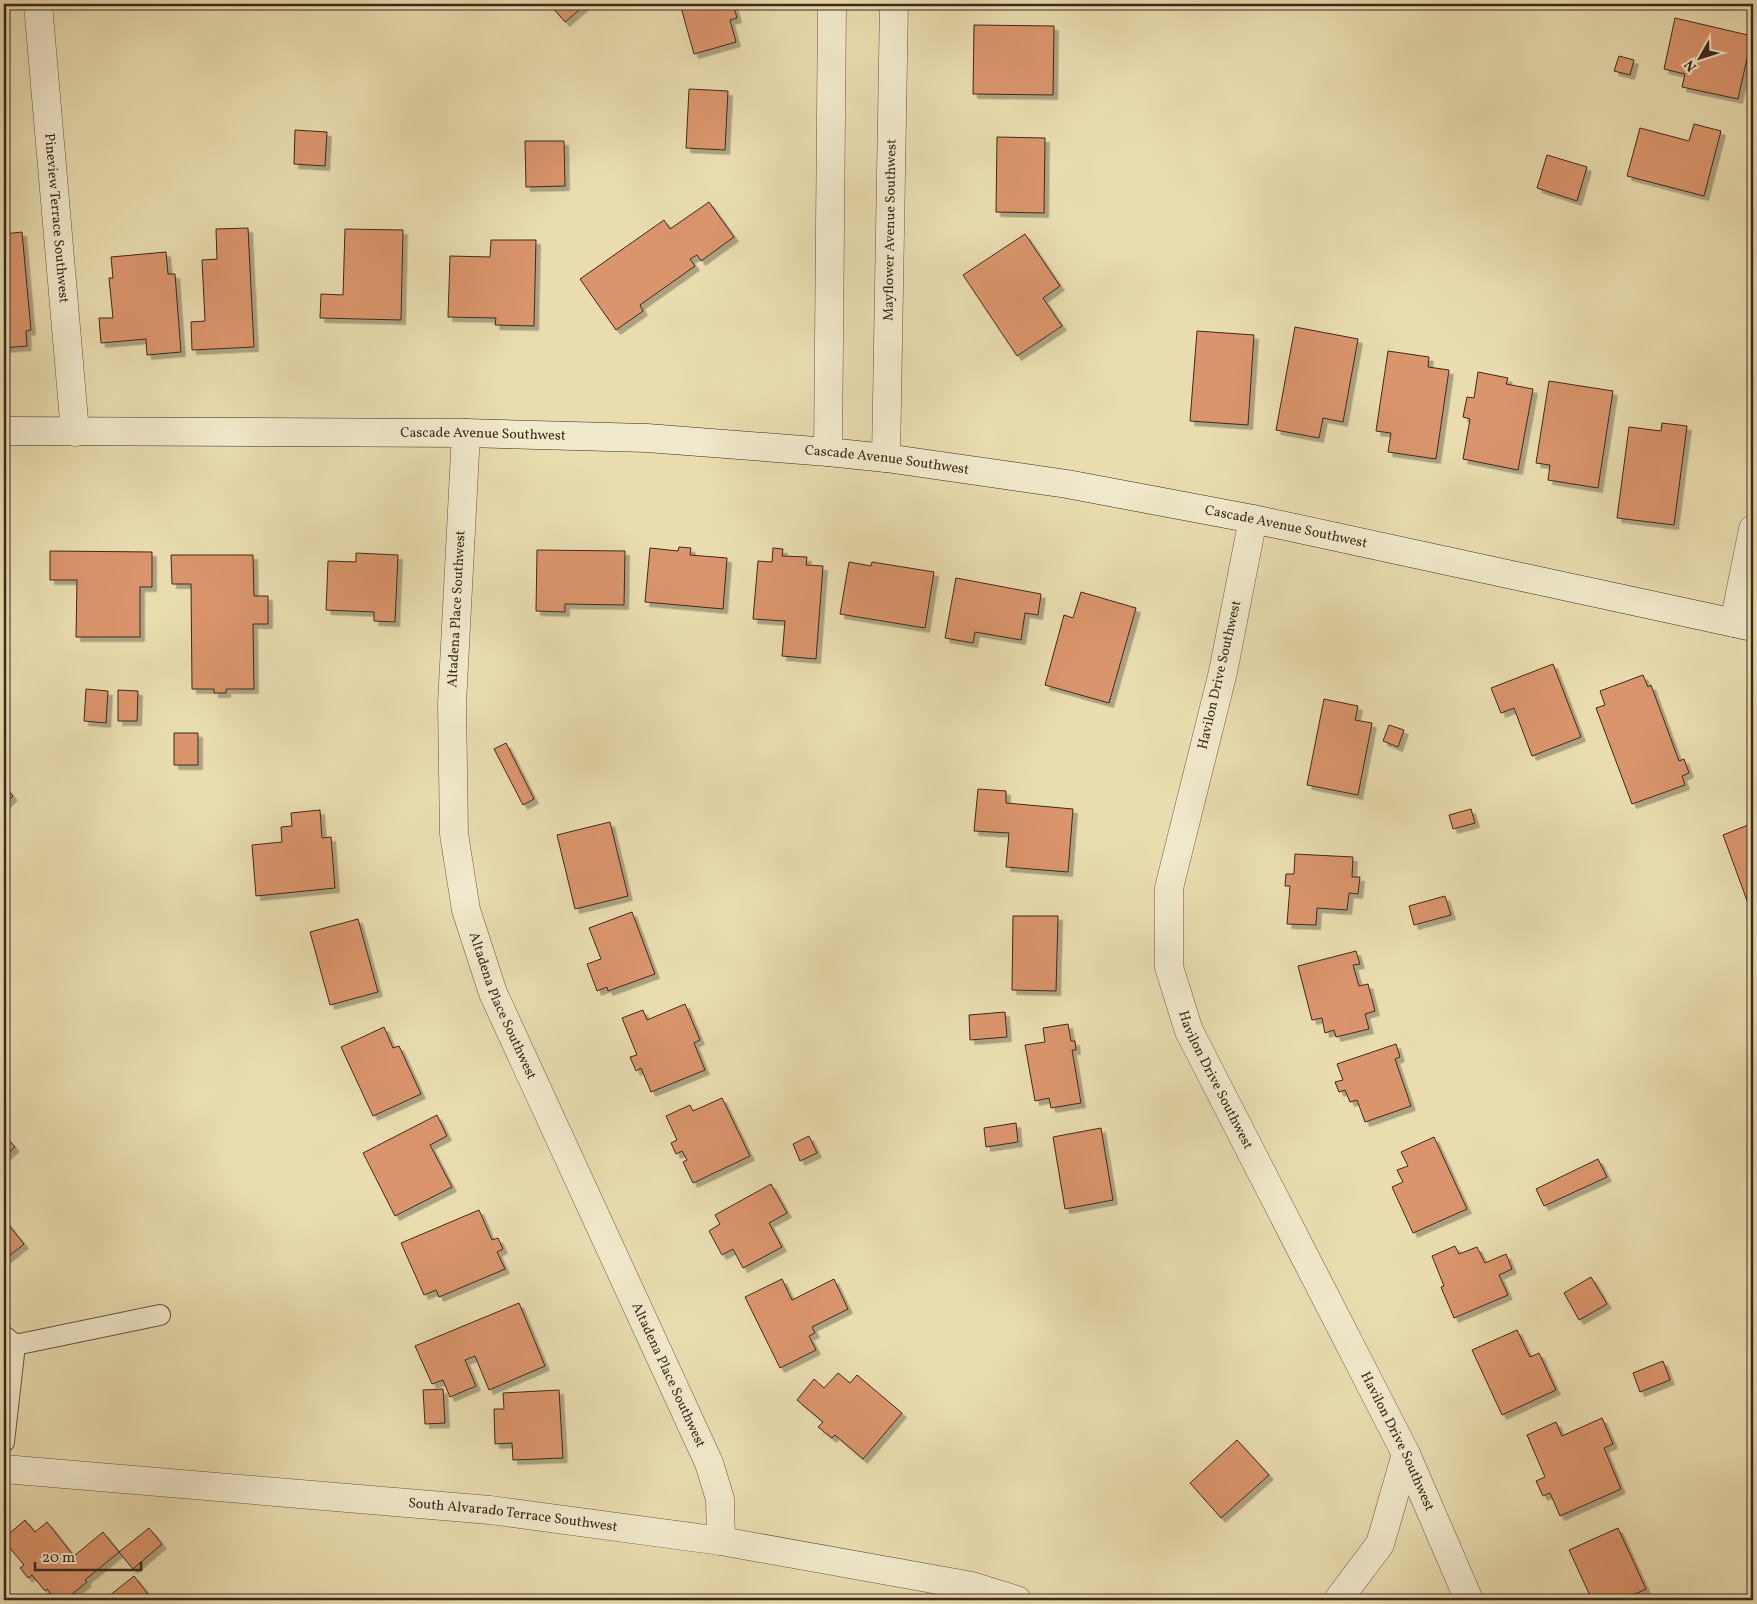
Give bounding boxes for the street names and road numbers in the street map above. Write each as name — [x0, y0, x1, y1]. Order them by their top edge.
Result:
street label: Pineview Terrace Southwest — [40, 132, 73, 304]
street label: Mayflower Avenue Southwest — [879, 139, 901, 321]
street label: Cascade Avenue Southwest — [400, 423, 566, 445]
street label: Cascade Avenue Southwest — [804, 441, 970, 479]
street label: Cascade Avenue Southwest — [1203, 501, 1369, 553]
street label: Altadena Place Southwest — [443, 530, 471, 688]
street label: Havilon Drive Southwest — [1194, 598, 1246, 751]
street label: Altadena Place Southwest — [464, 930, 541, 1083]
street label: Havilon Drive Southwest — [1174, 1008, 1258, 1153]
street label: Altadena Place Southwest — [627, 1299, 710, 1451]
street label: Havilon Drive Southwest — [1356, 1368, 1439, 1514]
street label: South Alvarado Terrace Southwest — [407, 1494, 619, 1537]

